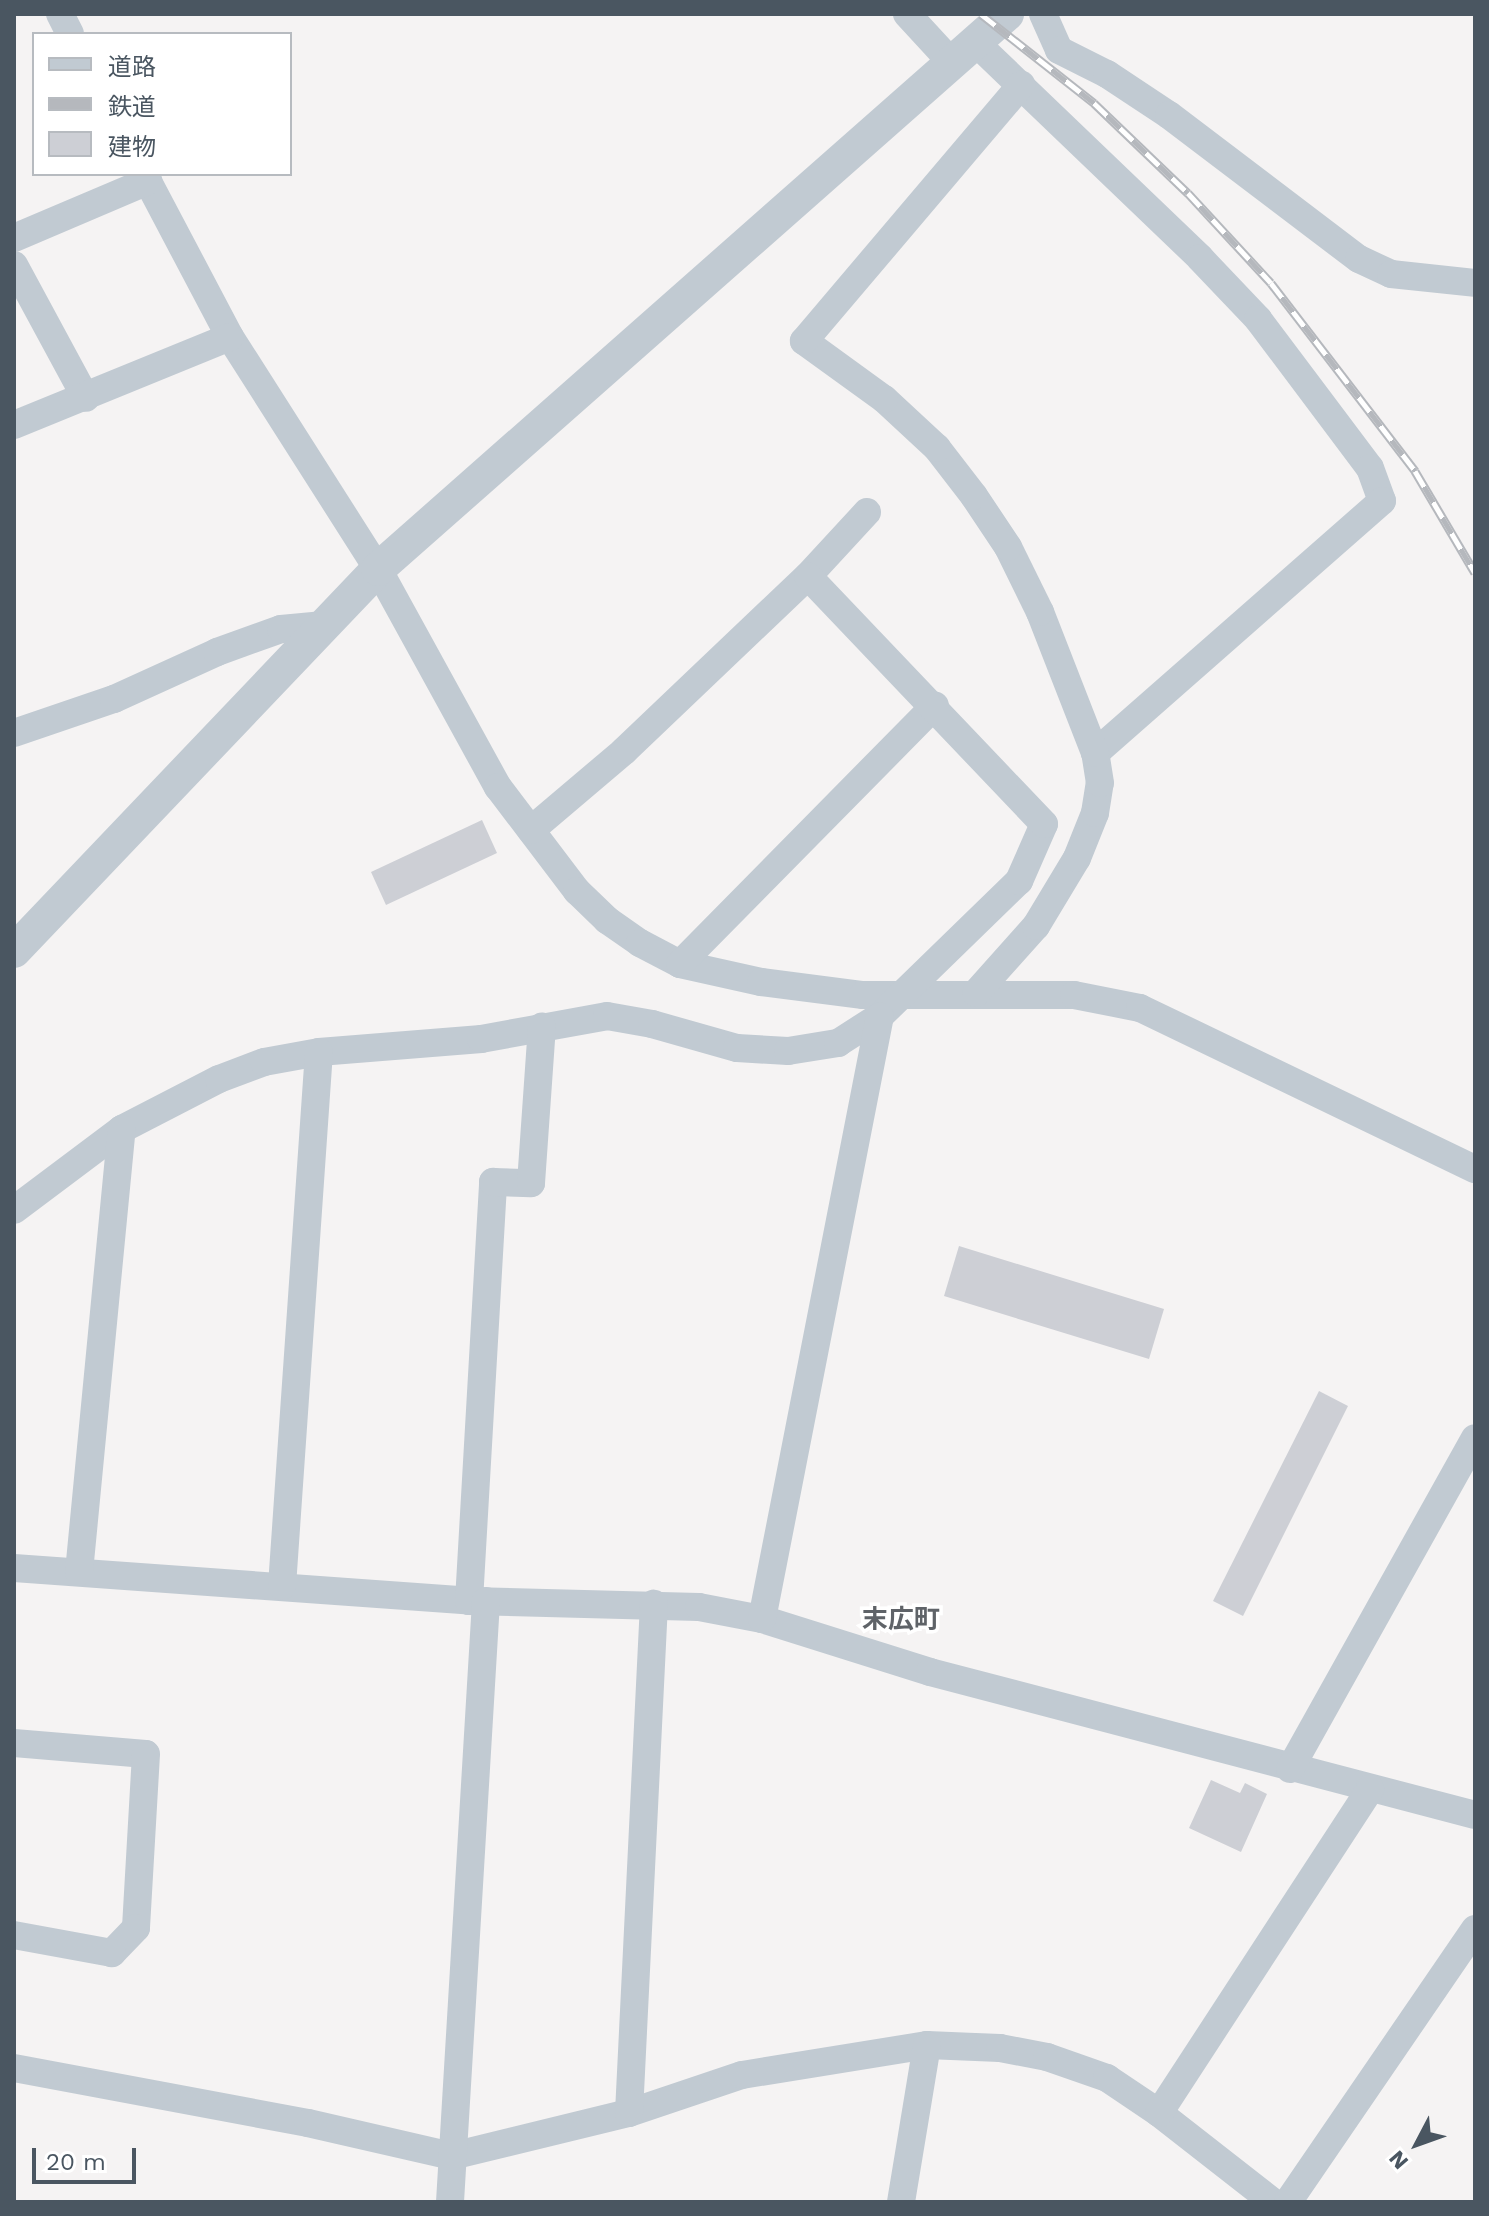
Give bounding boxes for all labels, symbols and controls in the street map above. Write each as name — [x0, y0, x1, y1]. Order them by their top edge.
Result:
legend — [32, 32, 292, 176]
text: 道路 — [108, 53, 156, 81]
text: 鉄道 — [108, 93, 156, 121]
text: 建物 — [108, 133, 156, 161]
district label: 末広町 — [862, 1604, 940, 1636]
north arrow — [1377, 2104, 1457, 2184]
scale bar — [36, 2132, 140, 2182]
text: N — [1384, 2146, 1413, 2174]
text: 20 m — [46, 2148, 106, 2176]

